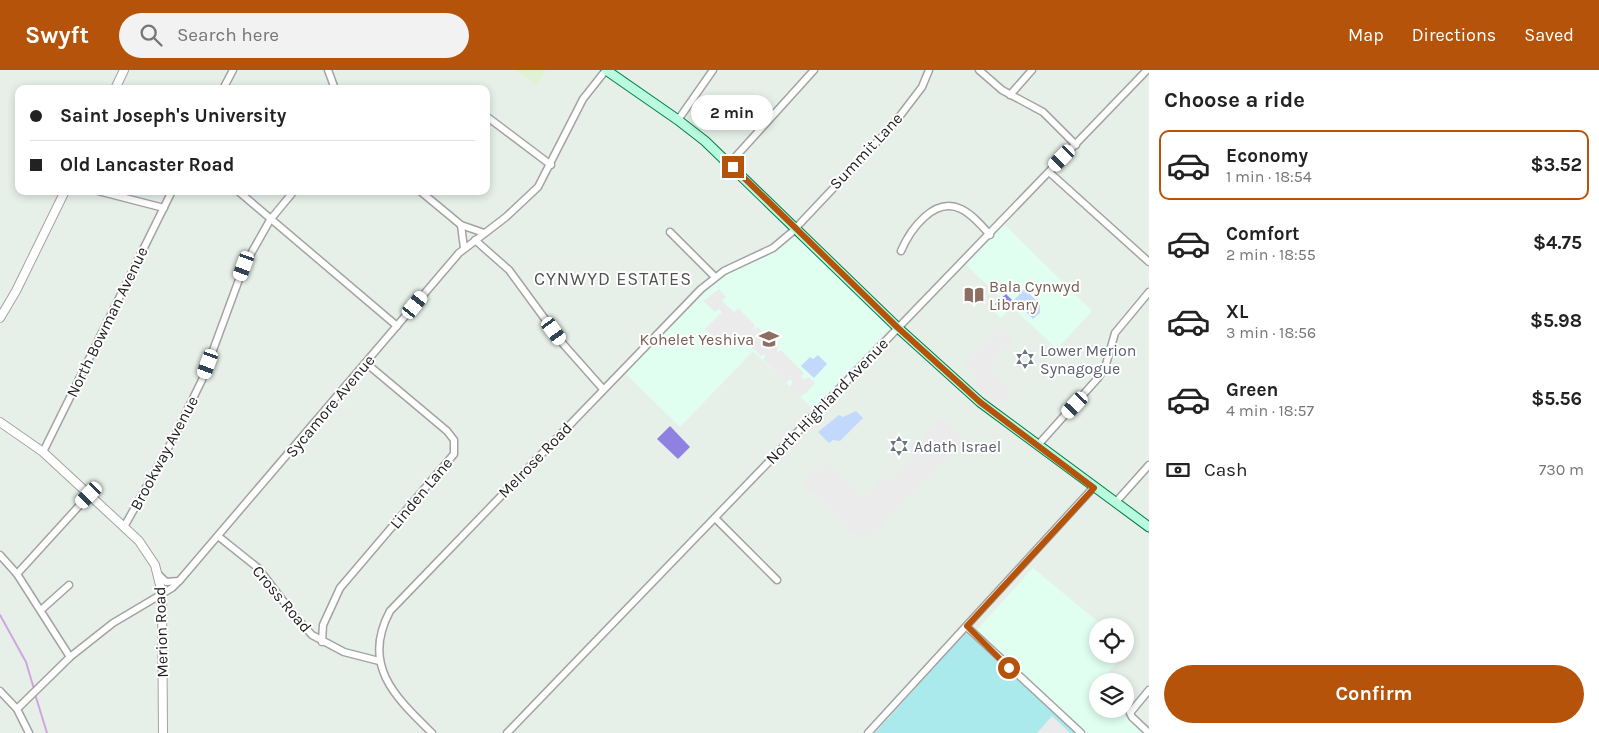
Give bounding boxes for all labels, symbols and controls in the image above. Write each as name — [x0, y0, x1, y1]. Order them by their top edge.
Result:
search box — [119, 13, 469, 58]
text: Swyft — [25, 21, 89, 49]
icon: search — [137, 21, 165, 49]
text: Search here — [177, 24, 279, 46]
text: Map — [1348, 24, 1384, 46]
text: Directions — [1412, 24, 1496, 46]
text: Saved — [1524, 24, 1574, 46]
text: Choose a ride — [1164, 87, 1305, 113]
callout: 2 min — [692, 94, 774, 129]
text: 2 min — [710, 103, 754, 122]
text: Saint Joseph's University — [60, 105, 286, 127]
street label: Summit Lane — [826, 109, 906, 193]
car — [1046, 142, 1077, 174]
icon: car — [1166, 143, 1211, 188]
text: Economy — [1226, 145, 1308, 167]
text: Old Lancaster Road — [60, 154, 234, 176]
text: $3.52 — [1530, 154, 1582, 176]
route end — [722, 156, 744, 178]
text: 1 min · 18:54 — [1226, 167, 1312, 186]
icon: car — [1166, 221, 1211, 266]
text: Comfort — [1226, 223, 1300, 245]
text: $4.75 — [1533, 232, 1582, 254]
street label: North Bowman Avenue — [62, 244, 152, 400]
text: 2 min · 18:55 — [1226, 245, 1316, 264]
car — [231, 249, 256, 283]
district label: CYNWYD ESTATES — [534, 268, 692, 290]
place label: Bala Cynwyd Library — [989, 277, 1080, 314]
library icon: Bala Cynwyd Library — [963, 284, 985, 306]
car — [399, 289, 430, 321]
icon: car — [1166, 299, 1211, 344]
text: XL — [1226, 301, 1248, 323]
text: $5.98 — [1530, 310, 1582, 332]
car — [539, 314, 568, 348]
text: 3 min · 18:56 — [1226, 323, 1316, 342]
school or university icon: Kohelet Yeshiva — [758, 328, 780, 350]
place label: Kohelet Yeshiva — [640, 330, 754, 349]
street label: North Highland Avenue — [762, 334, 892, 468]
place label: Lower Merion Synagogue — [1040, 341, 1136, 378]
car — [195, 347, 220, 381]
synagogue icon: Lower Merion Synagogue — [1014, 348, 1036, 370]
street label: Sycamore Avenue — [281, 351, 379, 461]
icon: car — [1166, 377, 1211, 422]
text: Green — [1226, 379, 1278, 401]
text: $5.56 — [1531, 388, 1582, 410]
car — [1059, 389, 1090, 421]
street label: Brookway Avenue — [126, 393, 202, 513]
text: 4 min · 18:57 — [1226, 401, 1314, 420]
street label: Melrose Road — [494, 418, 576, 502]
synagogue icon: Adath Israel — [888, 435, 910, 457]
place label: Adath Israel — [914, 437, 1001, 456]
street label: Linden Lane — [386, 453, 456, 533]
icon: cash — [1164, 456, 1192, 484]
text: Cash — [1204, 459, 1248, 481]
text: 730 m — [1539, 460, 1584, 479]
car — [73, 479, 104, 511]
street label: Cross Road — [248, 562, 316, 636]
street label: Merion Road — [150, 586, 172, 678]
map controls — [1089, 618, 1134, 718]
button: locate — [1089, 618, 1134, 663]
route start — [998, 657, 1020, 679]
button: Confirm — [1164, 665, 1584, 723]
button: layers — [1089, 673, 1134, 718]

